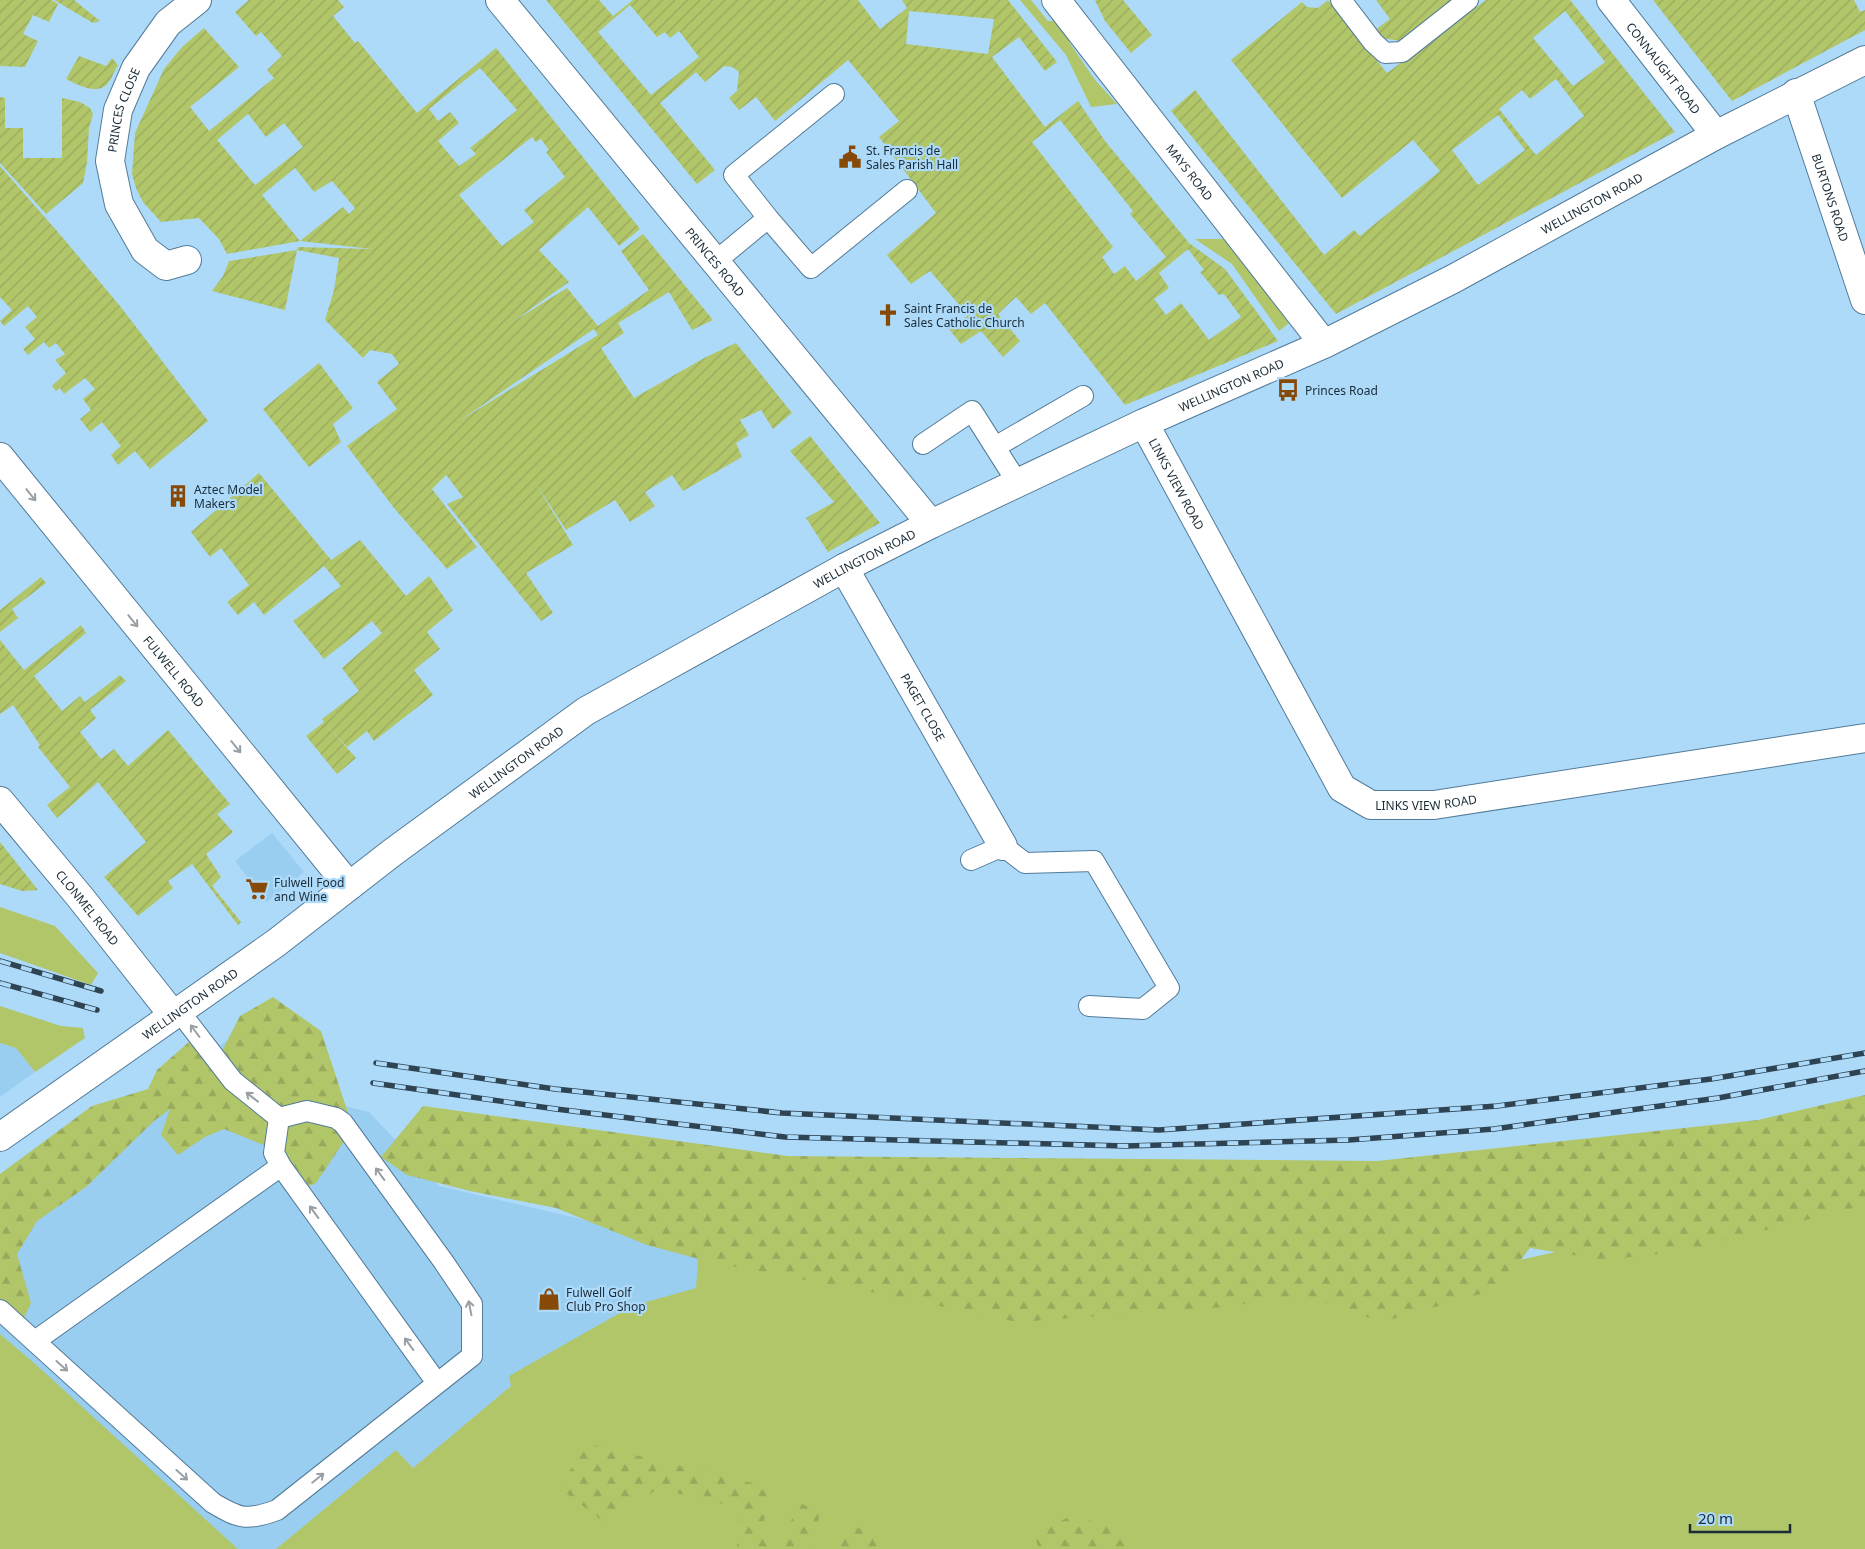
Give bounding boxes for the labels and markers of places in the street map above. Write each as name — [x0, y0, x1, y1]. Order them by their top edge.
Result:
place label: St. Francis de Sales Parish Hall — [866, 142, 958, 173]
public building icon: St. Francis de Sales Parish Hall — [837, 144, 863, 170]
place label: Saint Francis de Sales Catholic Church — [904, 300, 1025, 331]
church icon: Saint Francis de Sales Catholic Church — [875, 302, 901, 328]
bus stop icon: Princes Road — [1275, 377, 1301, 403]
place label: Princes Road — [1305, 382, 1378, 399]
place label: Aztec Model Makers — [194, 481, 263, 512]
building icon: Aztec Model Makers — [165, 483, 191, 509]
place label: Fulwell Food and Wine — [274, 874, 344, 905]
supermarket icon: Fulwell Food and Wine — [244, 876, 270, 902]
place label: Fulwell Golf Club Pro Shop — [566, 1284, 646, 1315]
shop icon: Fulwell Golf Club Pro Shop — [536, 1286, 562, 1312]

